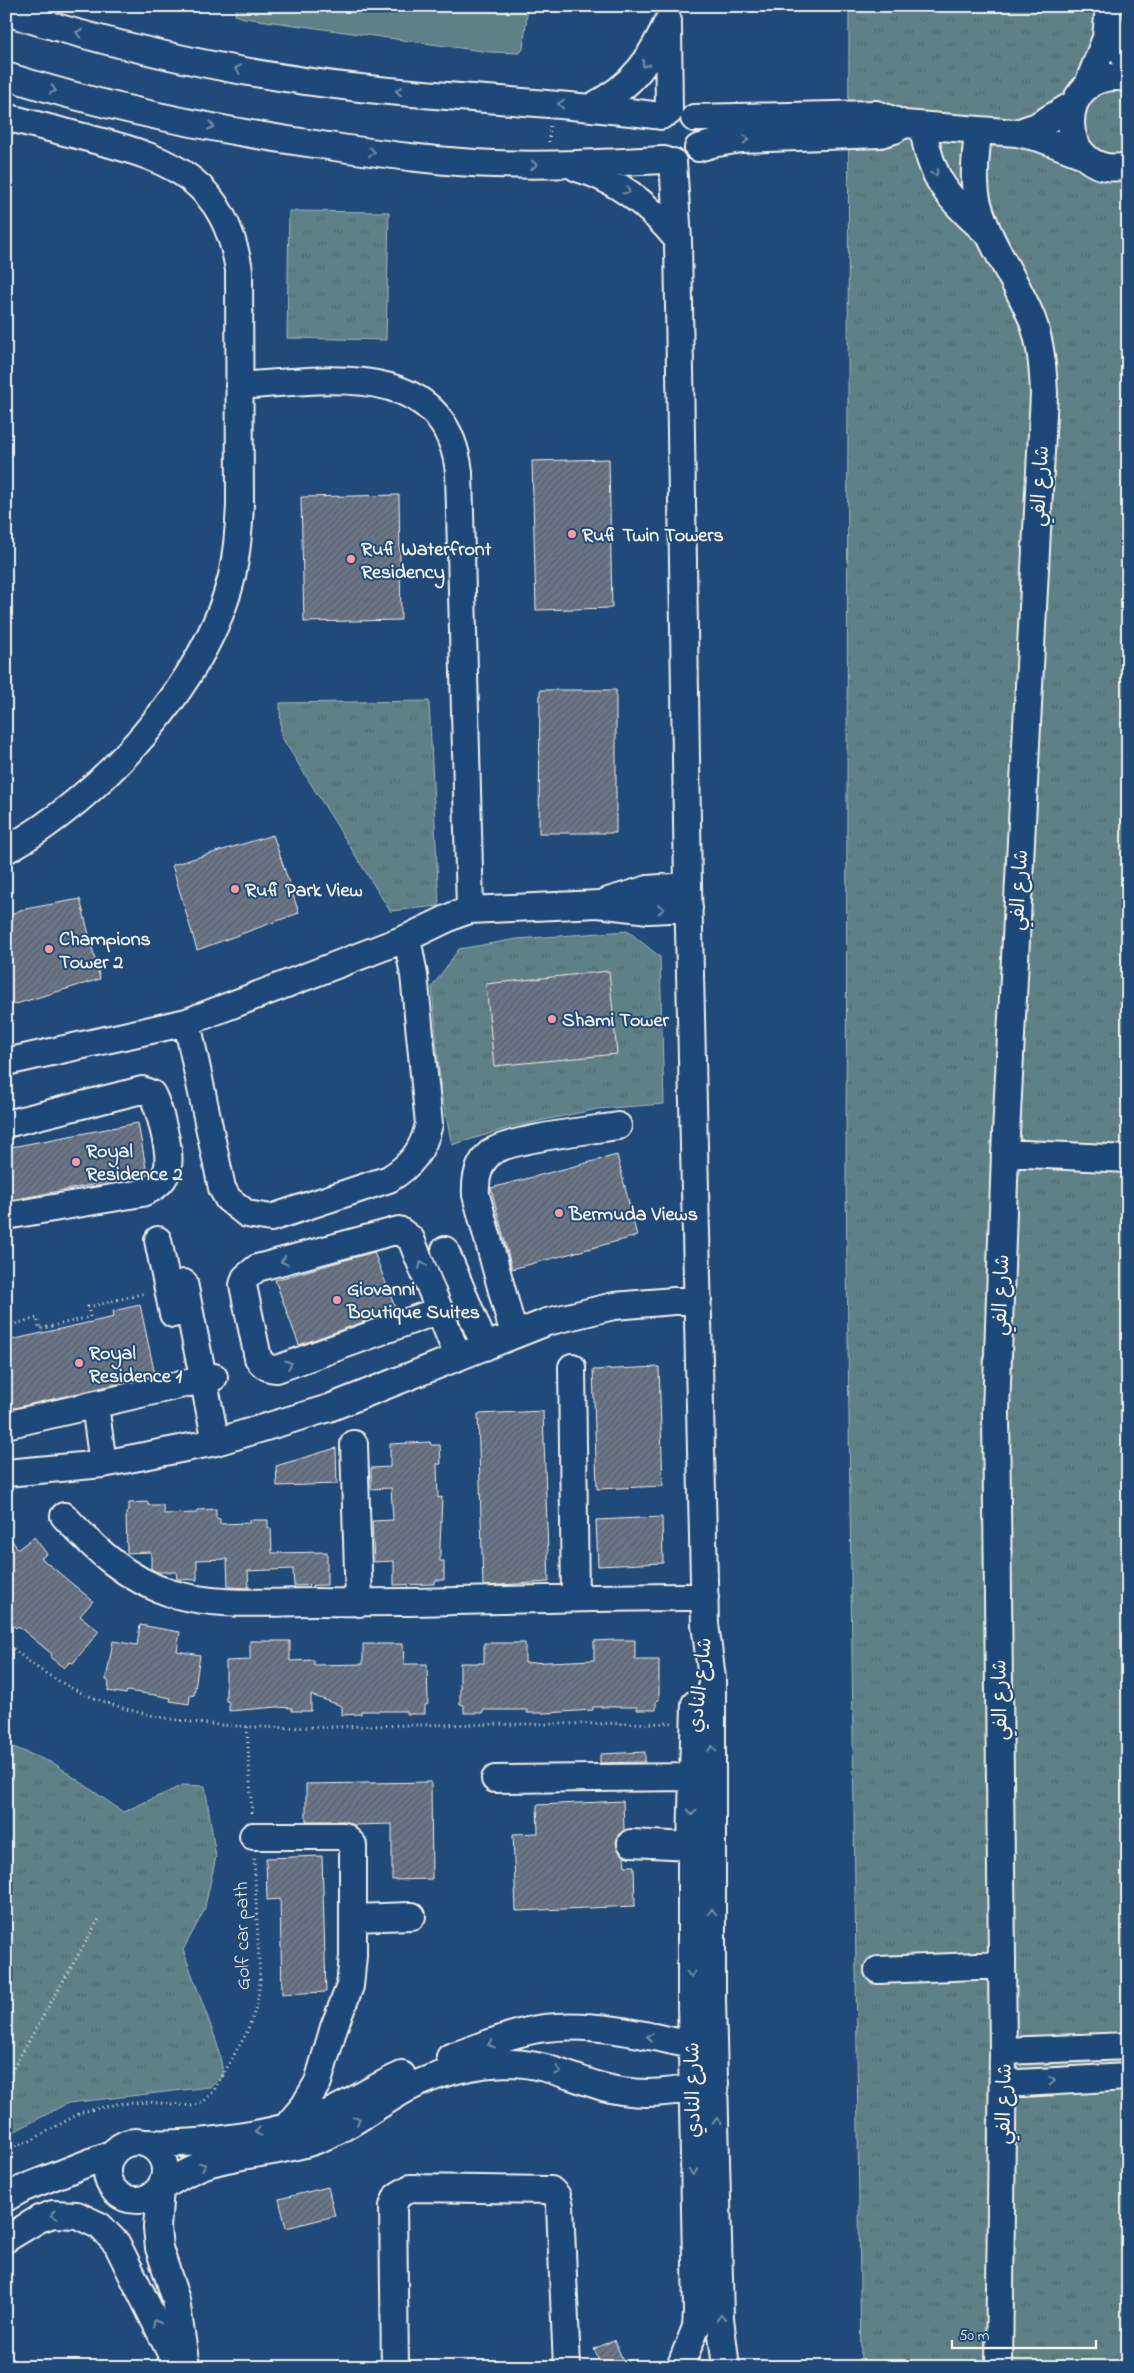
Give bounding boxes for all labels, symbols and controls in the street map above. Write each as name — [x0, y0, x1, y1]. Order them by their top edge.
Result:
one-way arrow — [75, 28, 84, 39]
one-way arrow — [642, 58, 651, 68]
one-way arrow — [234, 64, 242, 74]
one-way arrow — [49, 84, 58, 95]
one-way arrow — [394, 86, 402, 97]
one-way arrow — [556, 99, 564, 110]
one-way arrow — [207, 121, 216, 131]
one-way arrow — [742, 134, 750, 145]
one-way arrow — [368, 146, 376, 157]
one-way arrow — [530, 160, 538, 170]
one-way arrow — [929, 168, 939, 177]
one-way arrow — [622, 185, 631, 195]
street label: شارع الفي — [1025, 445, 1059, 528]
place label: Rufi Twin Towers — [582, 522, 724, 551]
marker: Rufi Twin Towers — [566, 528, 578, 540]
place label: Rufi Waterfront Residency — [361, 536, 492, 589]
marker: Rufi Waterfront Residency — [345, 553, 357, 565]
street label: شارع الفي — [1004, 849, 1038, 932]
place label: Rufi Park View — [245, 877, 363, 906]
marker: Rufi Park View — [229, 883, 241, 895]
one-way arrow — [657, 904, 665, 915]
place label: Champions Tower 2 — [59, 926, 151, 978]
marker: Champions Tower 2 — [43, 943, 55, 955]
place label: Shami Tower — [562, 1007, 669, 1036]
marker: Shami Tower — [546, 1013, 558, 1025]
place label: Royal Residence 2 — [86, 1138, 183, 1190]
marker: Royal Residence 2 — [70, 1156, 82, 1168]
place label: Bermuda Views — [568, 1201, 698, 1230]
marker: Bermuda Views — [553, 1207, 565, 1219]
street label: شارع الفي — [987, 1254, 1019, 1336]
one-way arrow — [281, 1255, 289, 1265]
one-way arrow — [417, 1261, 428, 1270]
place label: Giovanni Boutique Suites — [346, 1276, 480, 1328]
marker: Giovanni Boutique Suites — [331, 1294, 343, 1306]
place label: Royal Residence 1 — [89, 1340, 183, 1392]
marker: Royal Residence 1 — [73, 1357, 85, 1369]
one-way arrow — [285, 1360, 293, 1370]
street label: شارع النادي — [682, 1636, 721, 1734]
street label: شارع الفي — [986, 1659, 1018, 1741]
one-way arrow — [707, 1745, 717, 1753]
one-way arrow — [687, 1808, 697, 1816]
street label: Golf car path — [228, 1881, 259, 1991]
one-way arrow — [707, 1908, 717, 1916]
one-way arrow — [686, 1971, 696, 1979]
one-way arrow — [645, 2033, 654, 2043]
one-way arrow — [487, 2038, 495, 2048]
street label: شارع النادي — [679, 2042, 710, 2138]
street label: شارع الفي — [990, 2063, 1022, 2145]
one-way arrow — [554, 2065, 563, 2076]
one-way arrow — [1048, 2076, 1056, 2087]
one-way arrow — [352, 2116, 361, 2126]
one-way arrow — [711, 2117, 722, 2125]
one-way arrow — [254, 2126, 262, 2137]
one-way arrow — [198, 2162, 207, 2172]
one-way arrow — [688, 2168, 698, 2176]
one-way arrow — [49, 2209, 58, 2220]
one-way arrow — [715, 2314, 726, 2322]
scale bar — [952, 2318, 1095, 2350]
one-way arrow — [152, 2319, 163, 2328]
text: 50 m — [959, 2325, 990, 2347]

